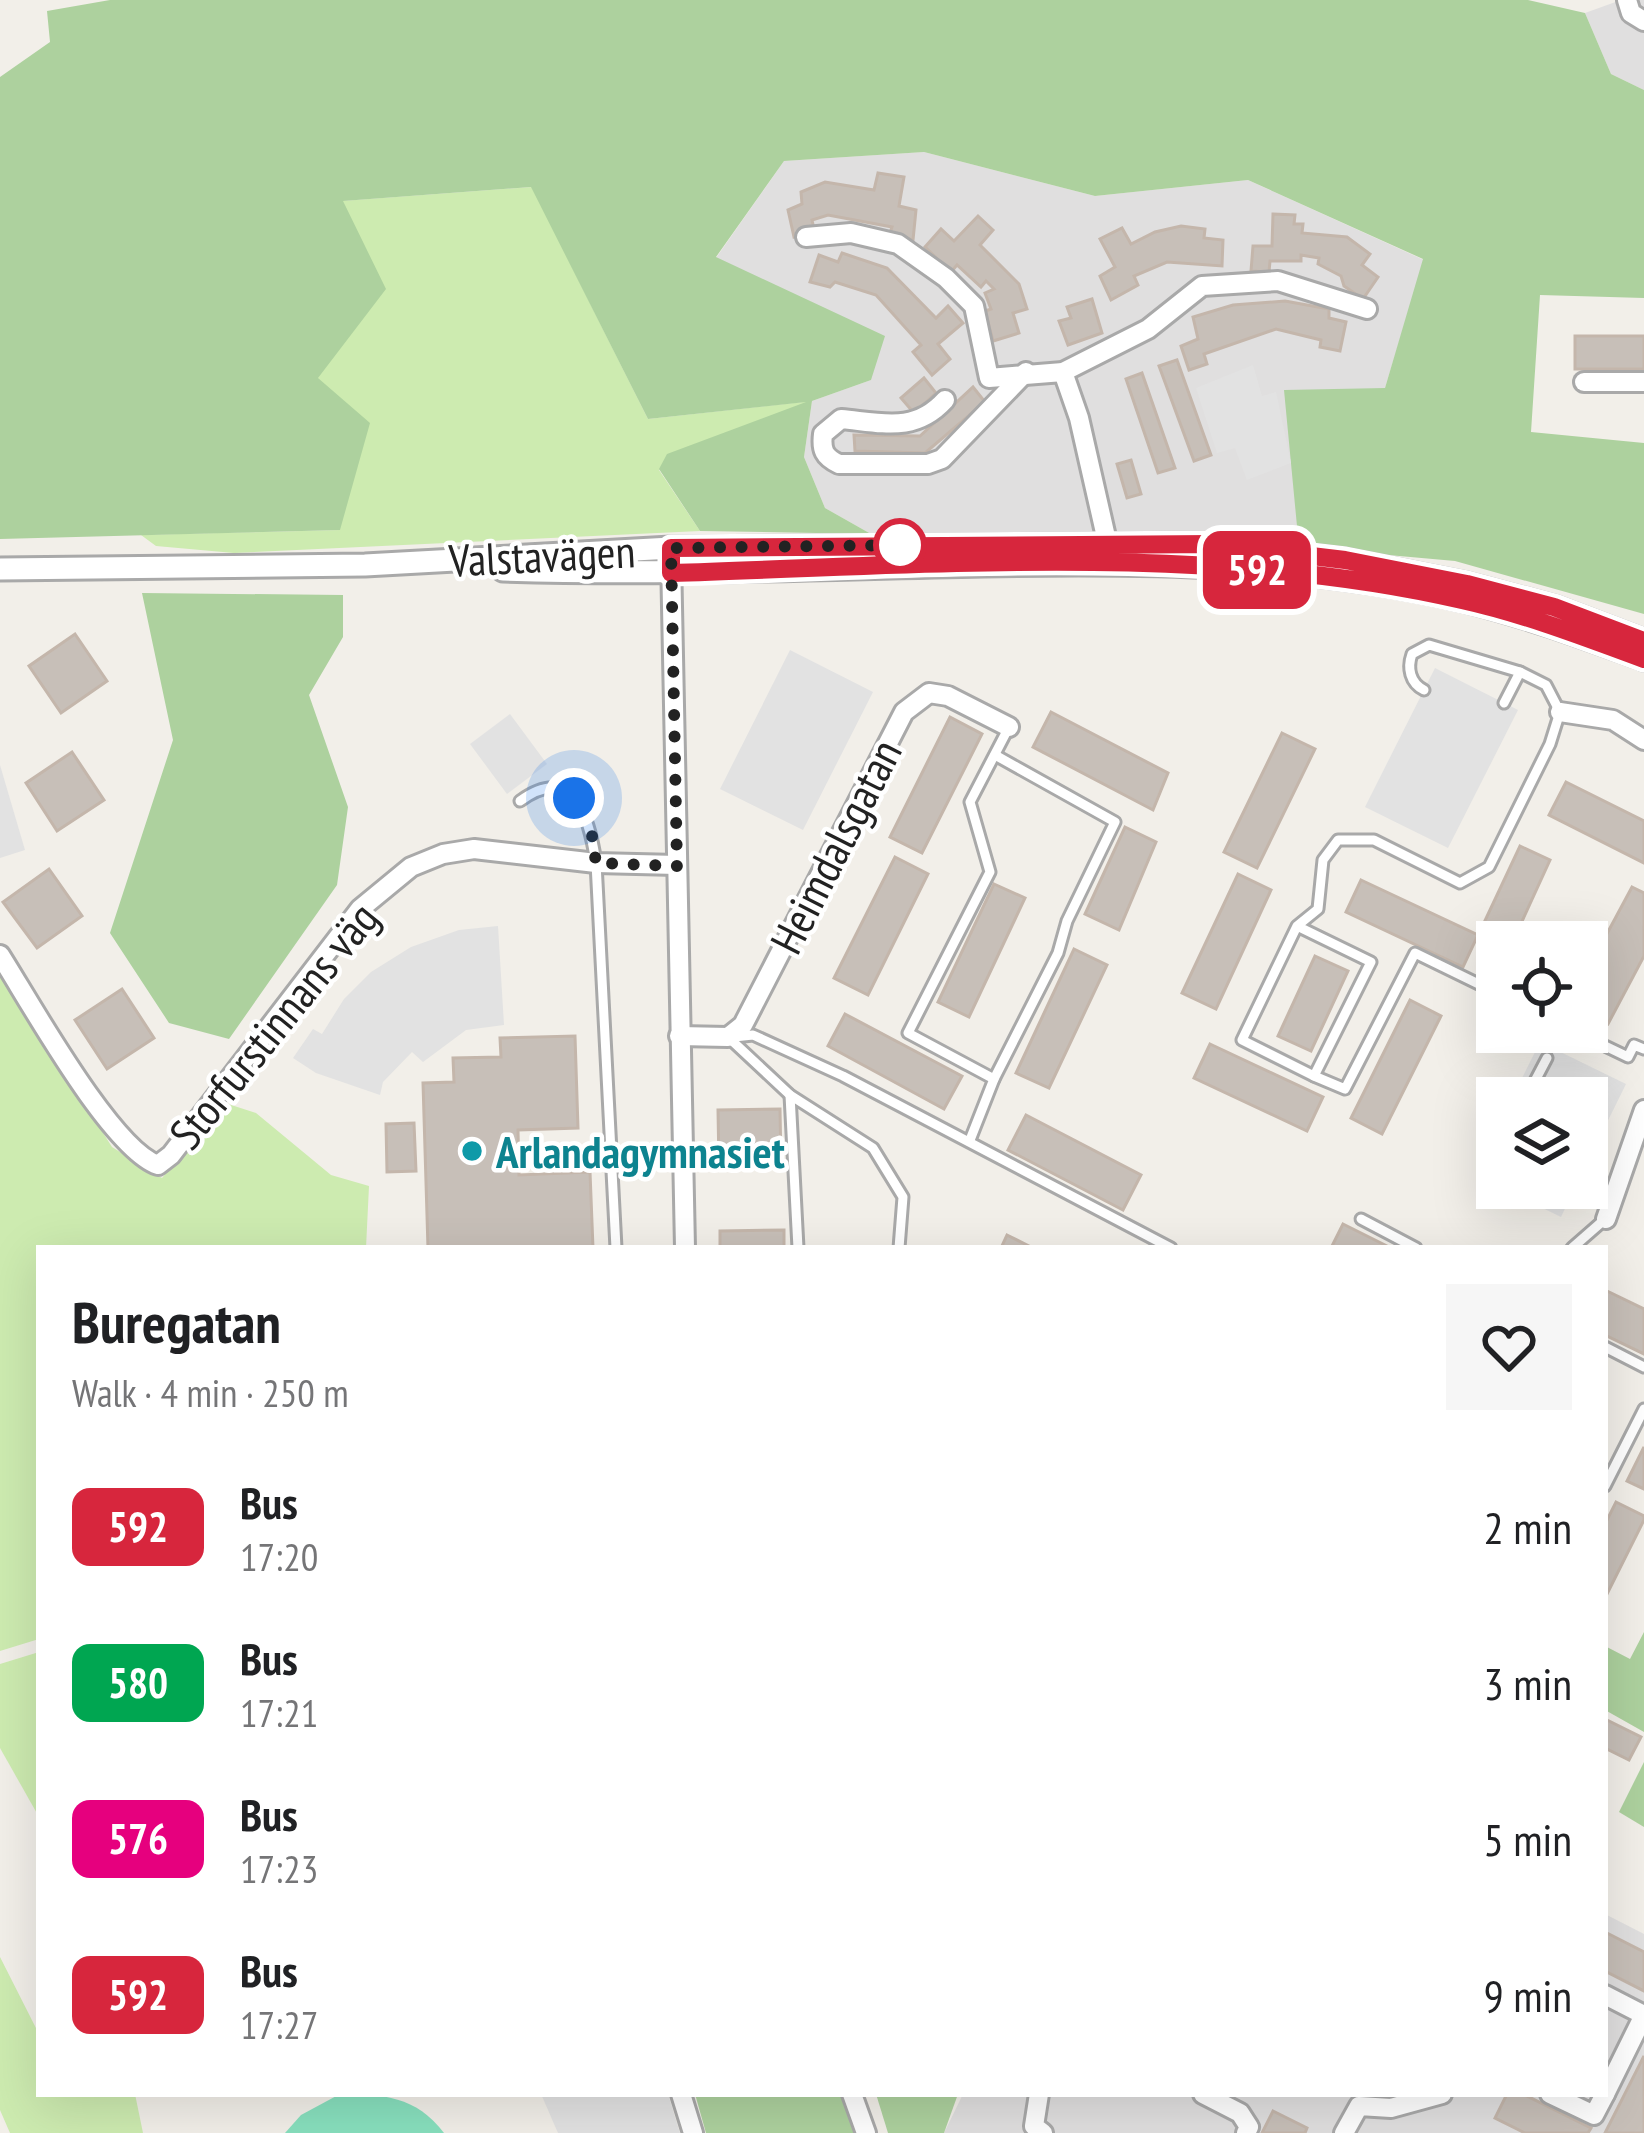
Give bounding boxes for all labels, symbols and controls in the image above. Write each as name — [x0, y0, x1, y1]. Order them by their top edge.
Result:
unlabelled marker — [875, 520, 925, 570]
street label: Valstavägen — [446, 521, 637, 589]
line badge: 592 — [1188, 531, 1326, 609]
text: 592 — [1227, 542, 1287, 597]
street label: Heimdalsgatan — [756, 729, 914, 963]
your location — [544, 768, 604, 828]
street label: Storfurstinnans väg — [156, 890, 390, 1160]
map controls — [1476, 921, 1608, 1209]
button: locate — [1476, 921, 1608, 1053]
button: layers — [1476, 1077, 1608, 1209]
place label: Arlandagymnasiet — [495, 1122, 785, 1180]
marker: Arlandagymnasiet — [459, 1138, 485, 1164]
button: heart — [1446, 1284, 1572, 1410]
text: Buregatan — [72, 1285, 281, 1359]
text: Walk · 4 min · 250 m — [72, 1367, 349, 1418]
text: Bus — [240, 1473, 298, 1531]
text: 2 min — [1483, 1498, 1572, 1556]
text: 592 — [108, 1499, 168, 1554]
text: 17:20 — [240, 1531, 318, 1582]
text: Bus — [240, 1629, 298, 1687]
text: 3 min — [1483, 1654, 1572, 1712]
text: 580 — [108, 1655, 168, 1710]
text: 17:21 — [240, 1687, 318, 1738]
text: Bus — [240, 1785, 298, 1843]
text: 5 min — [1483, 1810, 1572, 1868]
text: 576 — [108, 1811, 168, 1866]
text: 17:23 — [240, 1843, 318, 1894]
text: Bus — [240, 1941, 298, 1999]
text: 9 min — [1483, 1966, 1572, 2024]
text: 592 — [108, 1967, 168, 2022]
text: 17:27 — [240, 1999, 318, 2050]

